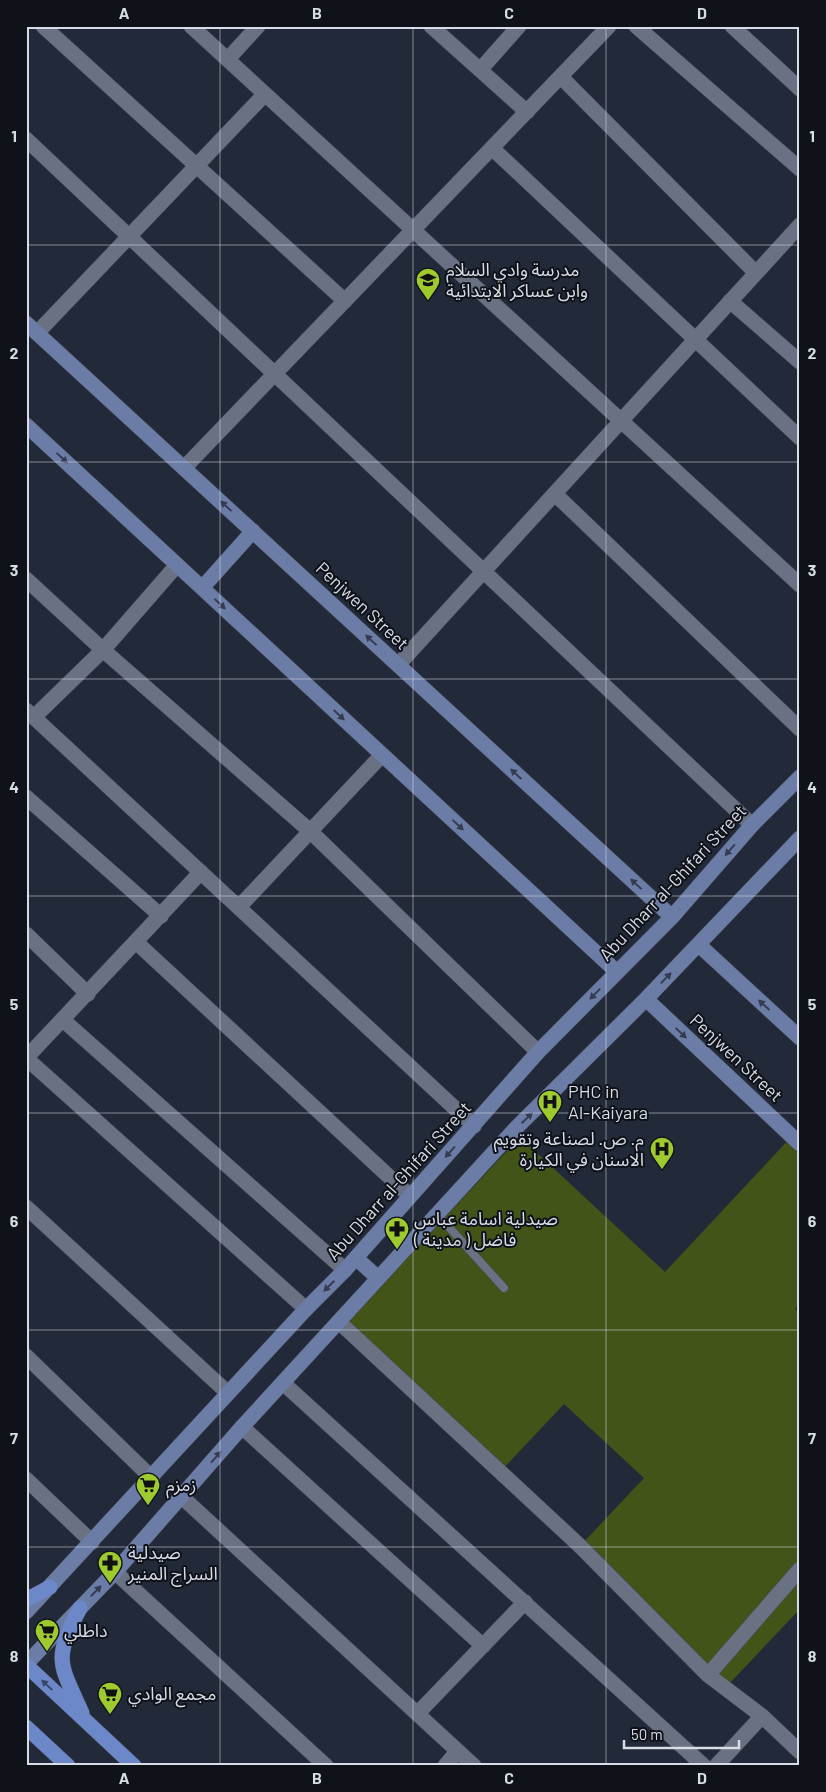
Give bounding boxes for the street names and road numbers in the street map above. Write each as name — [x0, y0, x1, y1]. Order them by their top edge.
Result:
street label: Penjwen Street — [312, 557, 414, 654]
street label: Abu Dharr al-Ghifari Street — [594, 800, 750, 965]
street label: Penjwen Street — [686, 1009, 788, 1106]
street label: Abu Dharr al-Ghifari Street — [321, 1097, 475, 1264]

